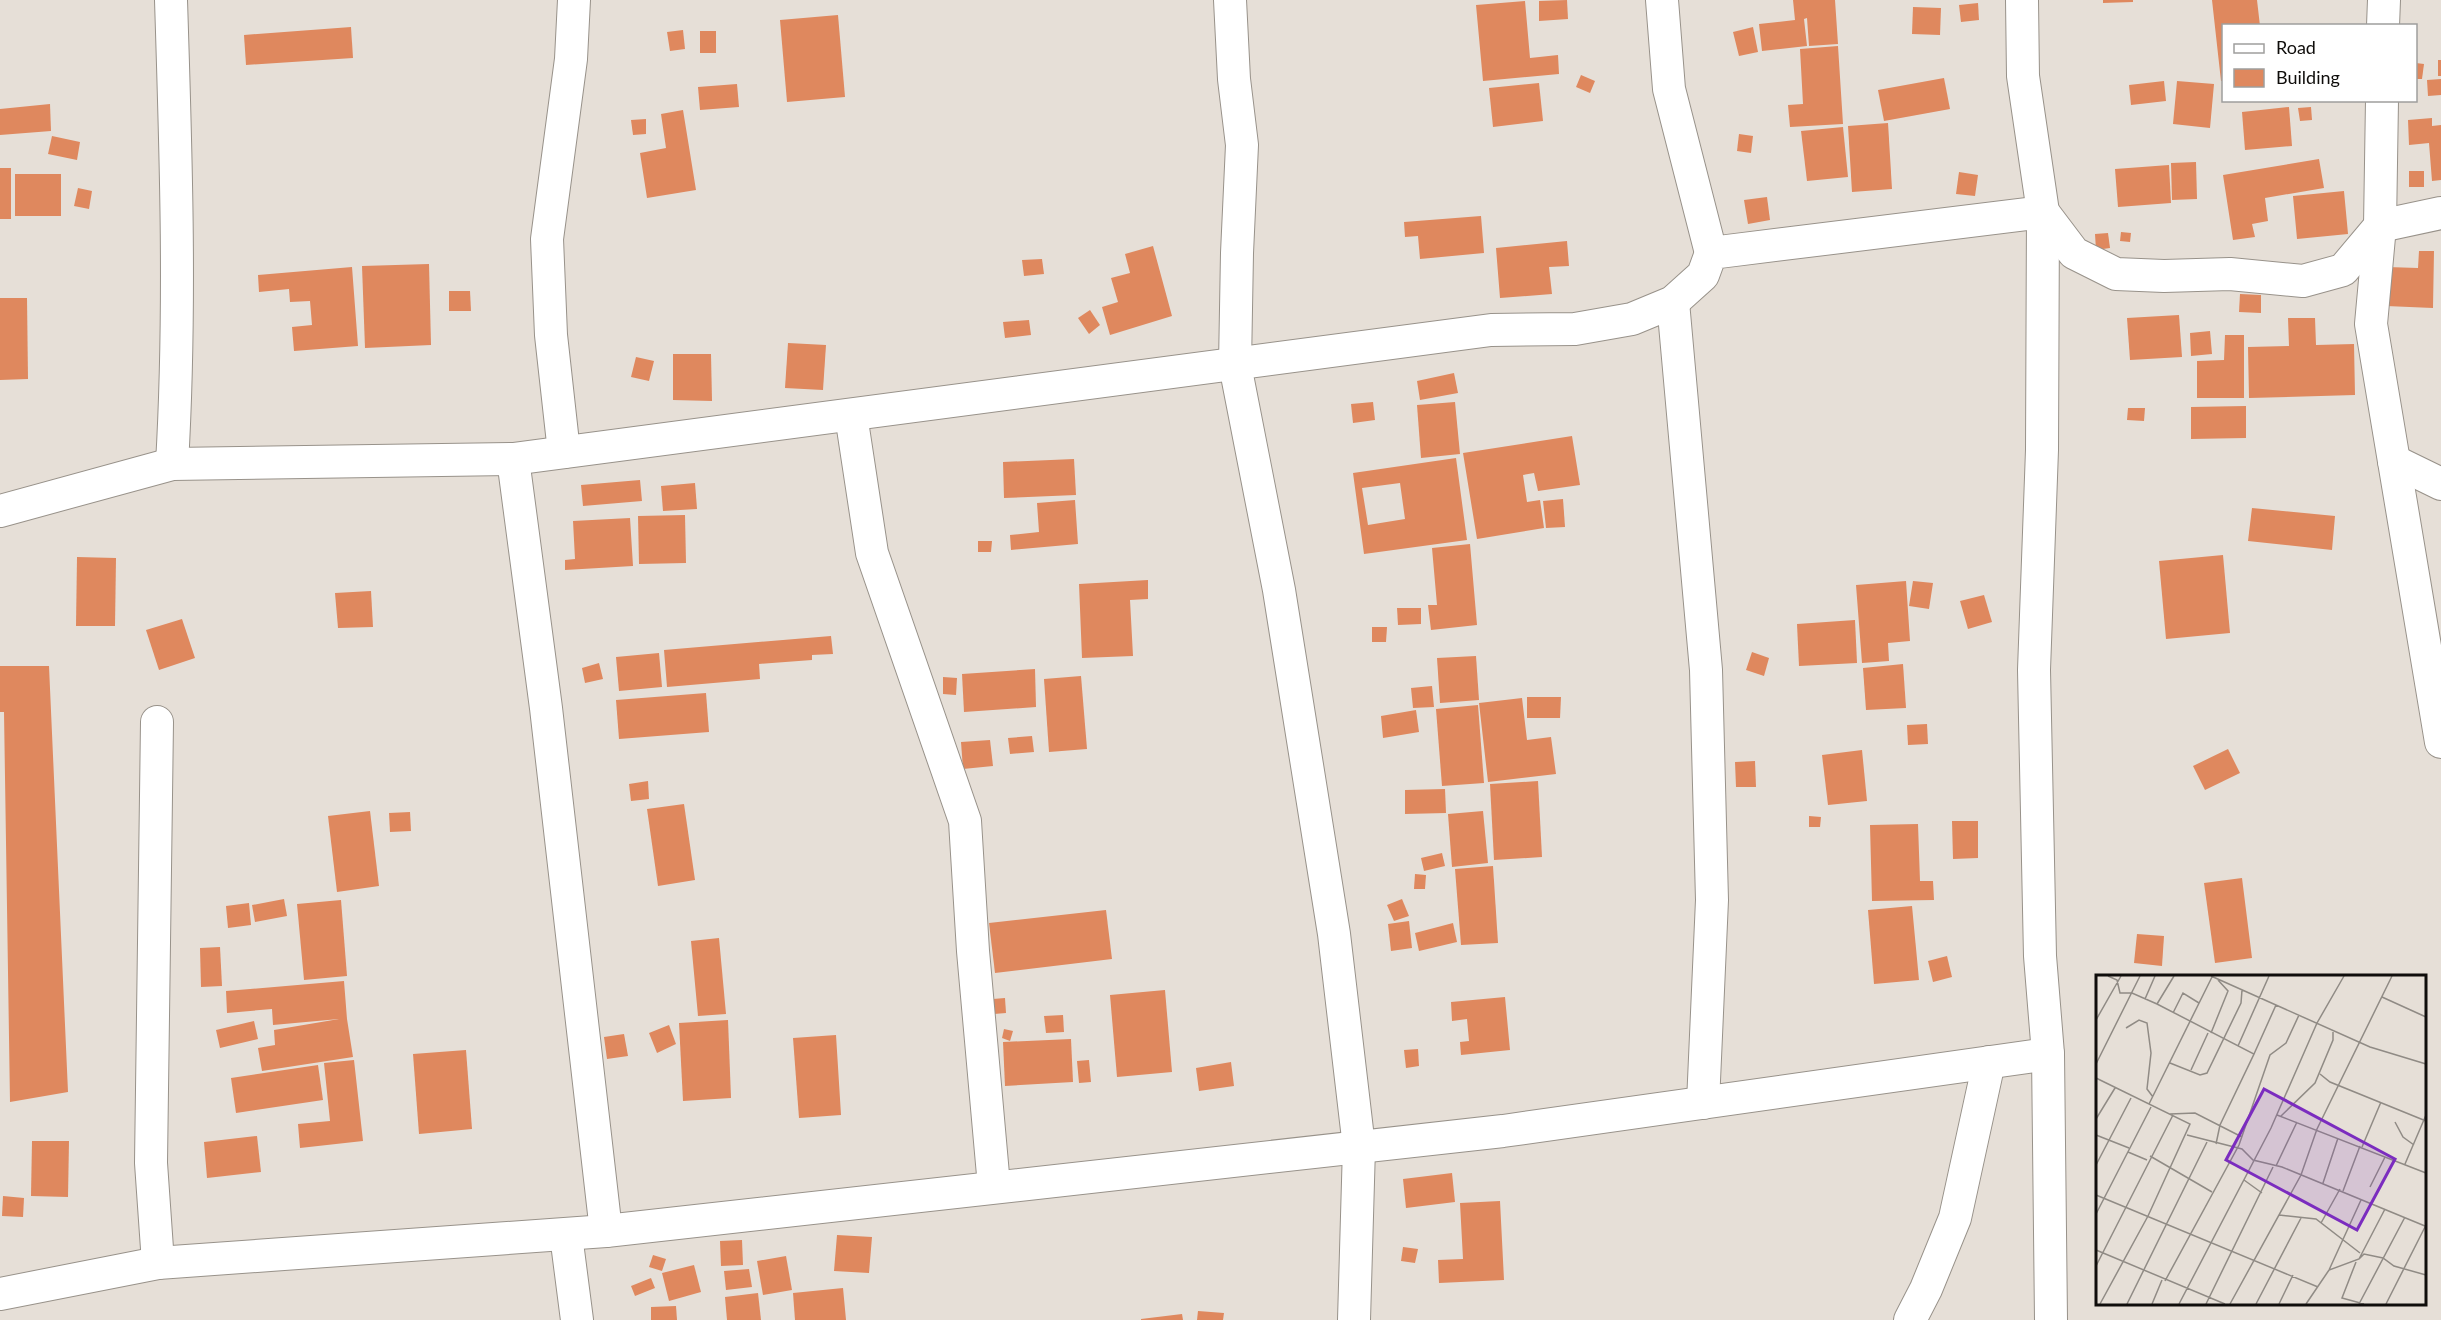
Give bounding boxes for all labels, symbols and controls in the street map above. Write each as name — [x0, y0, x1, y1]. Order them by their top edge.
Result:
legend — [2222, 24, 2417, 102]
text: Road — [2276, 36, 2316, 58]
text: Building — [2276, 66, 2340, 88]
inset map — [2096, 975, 2426, 1305]

